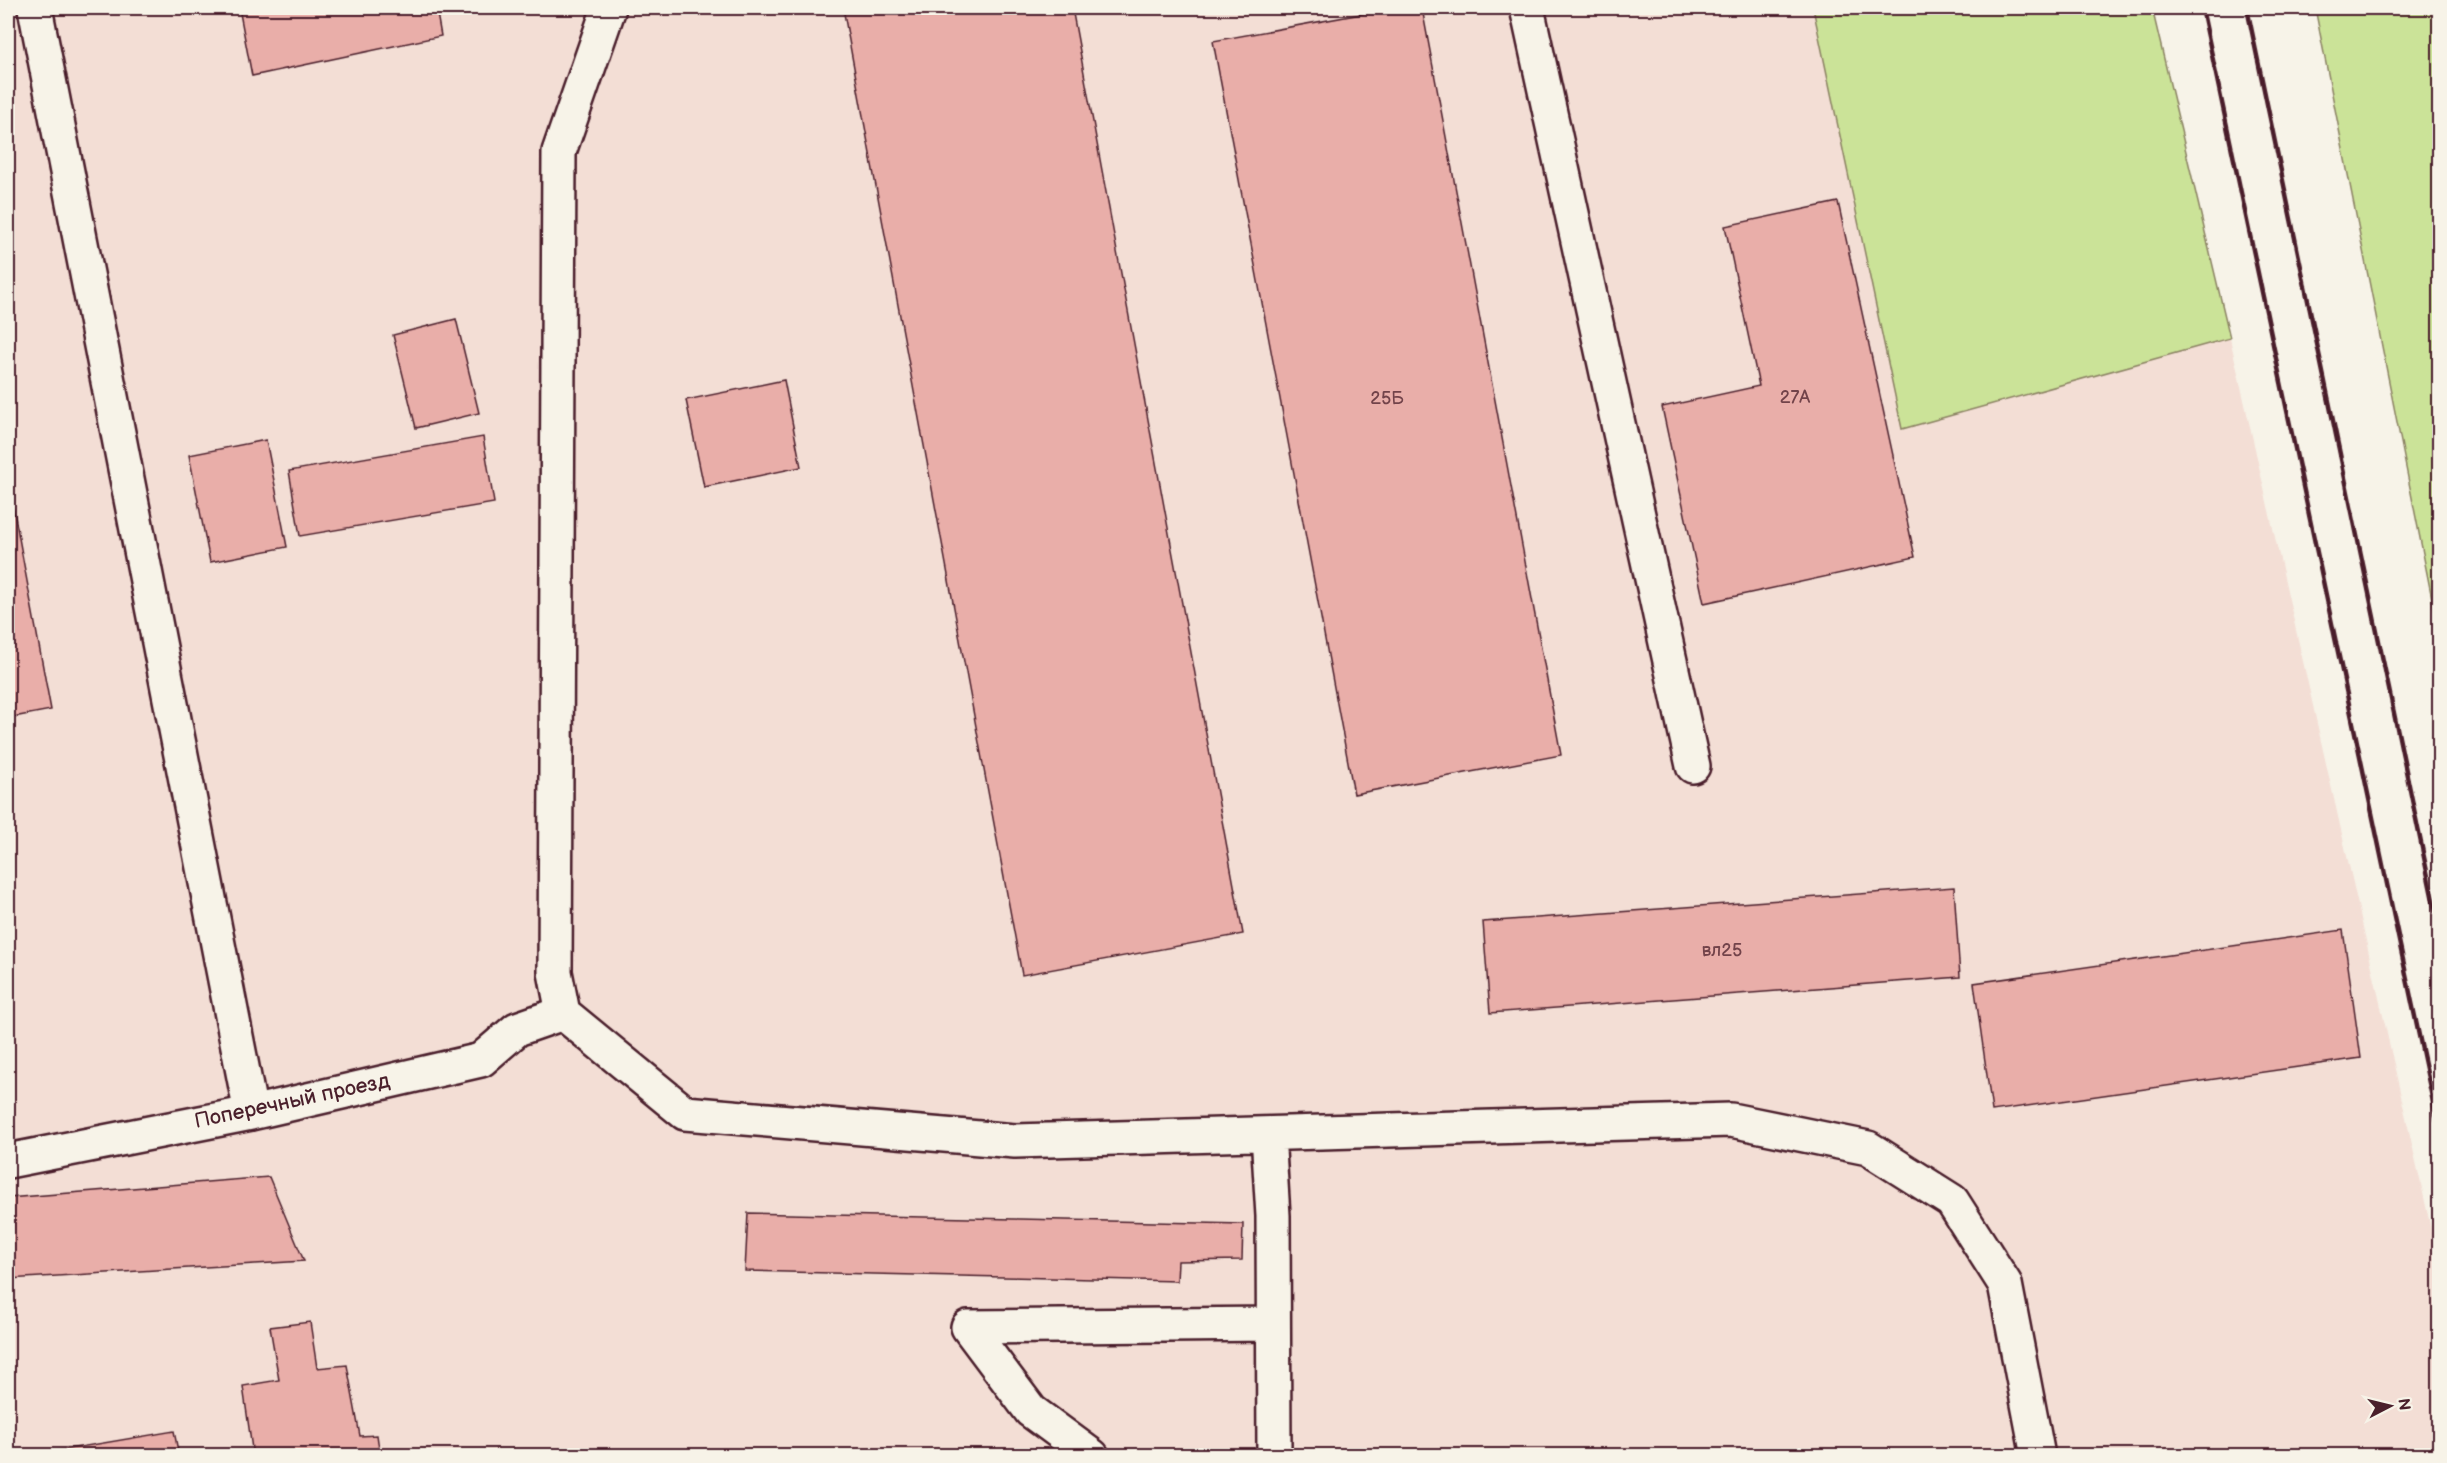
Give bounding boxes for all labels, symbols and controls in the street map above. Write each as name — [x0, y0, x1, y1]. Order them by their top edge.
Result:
house number: 27А — [1780, 387, 1810, 408]
house number: 25Б — [1370, 388, 1404, 409]
house number: вл25 — [1702, 940, 1742, 961]
street label: Поперечный проезд — [192, 1068, 392, 1134]
north arrow — [2360, 1376, 2420, 1436]
text: N — [2393, 1397, 2414, 1411]

